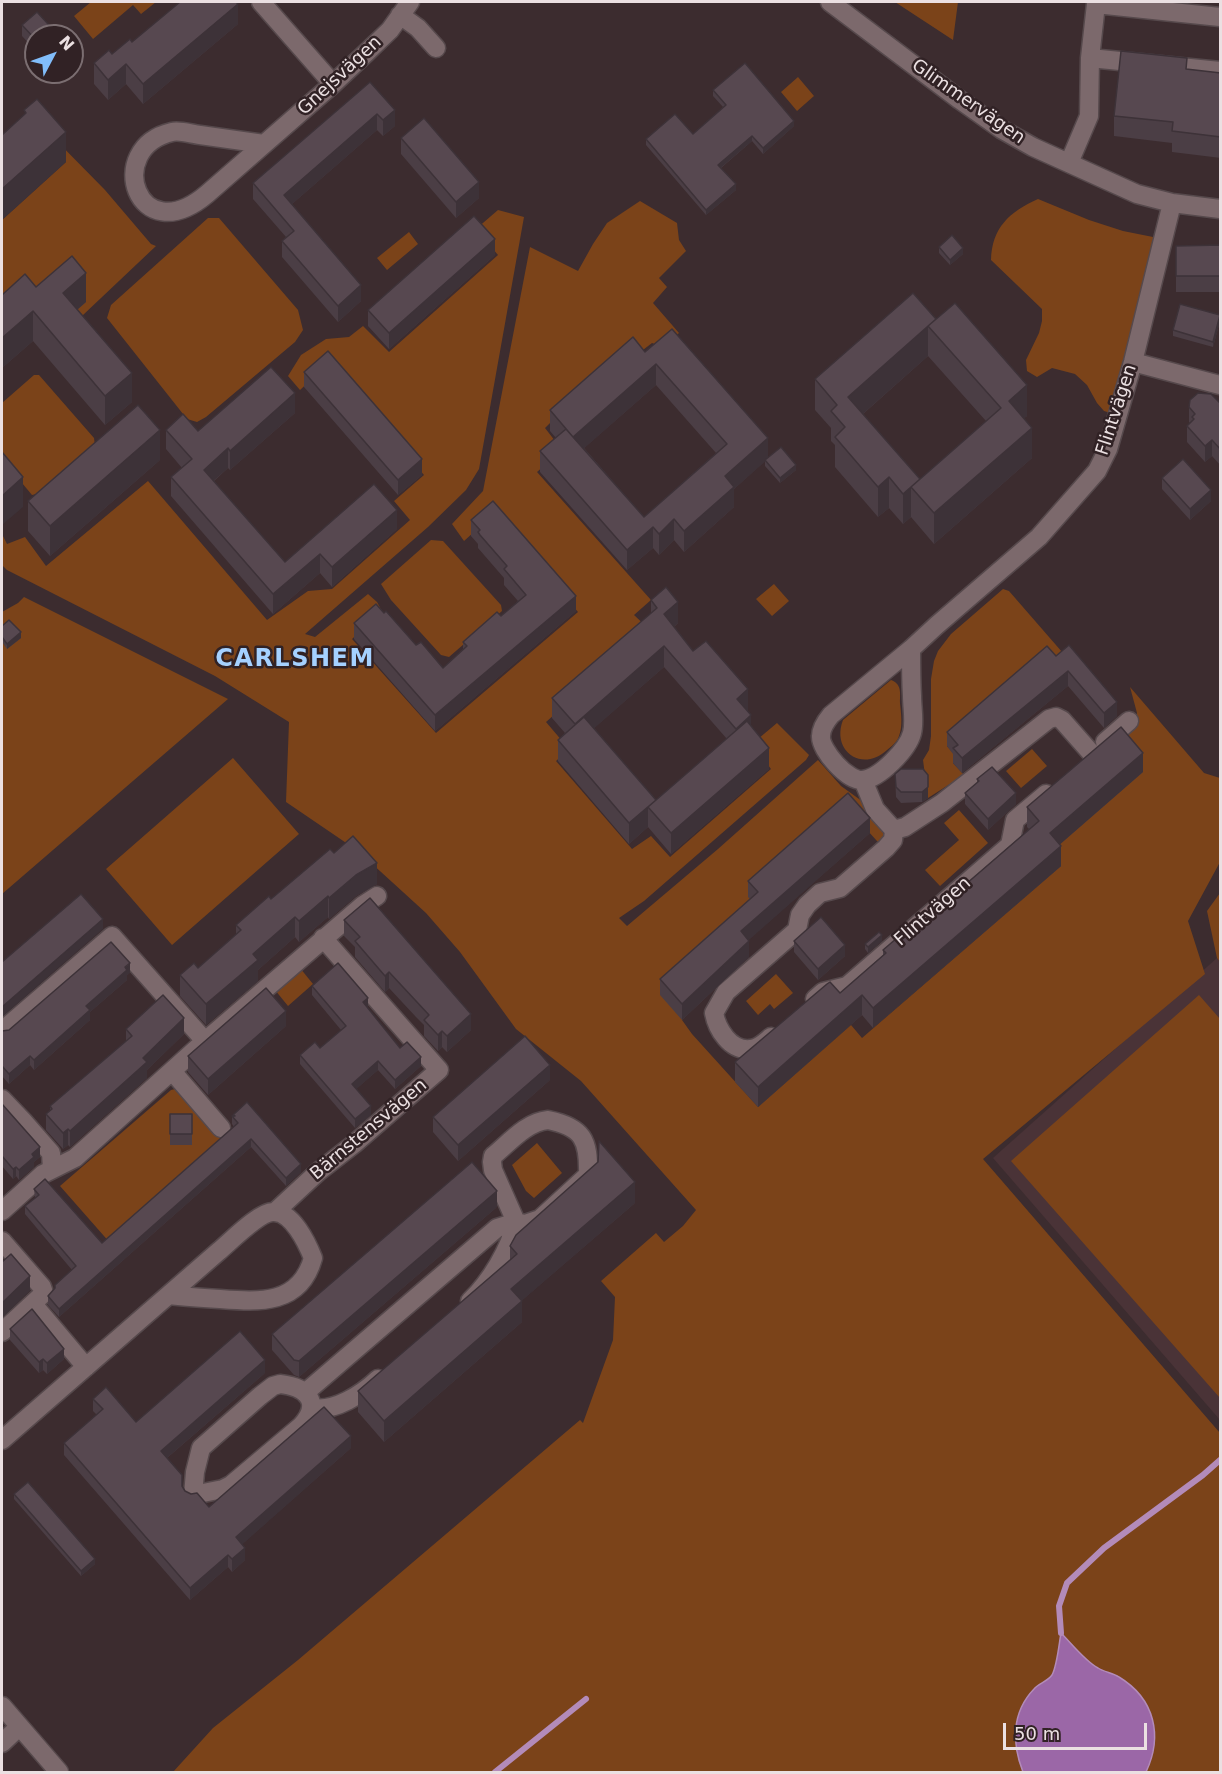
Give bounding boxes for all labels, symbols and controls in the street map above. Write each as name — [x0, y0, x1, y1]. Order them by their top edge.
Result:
north arrow — [24, 24, 84, 84]
text: N — [55, 32, 78, 54]
street label: Gnejsvägen — [294, 32, 386, 120]
street label: Glimmervägen — [907, 55, 1029, 149]
street label: Flintvägen — [1092, 362, 1142, 458]
district label: CARLSHEM — [215, 646, 375, 674]
street label: Flintvägen — [890, 873, 976, 951]
street label: Bärnstensvägen — [306, 1075, 432, 1185]
scale bar — [1006, 1711, 1150, 1749]
text: 50 m — [1014, 1723, 1060, 1744]

